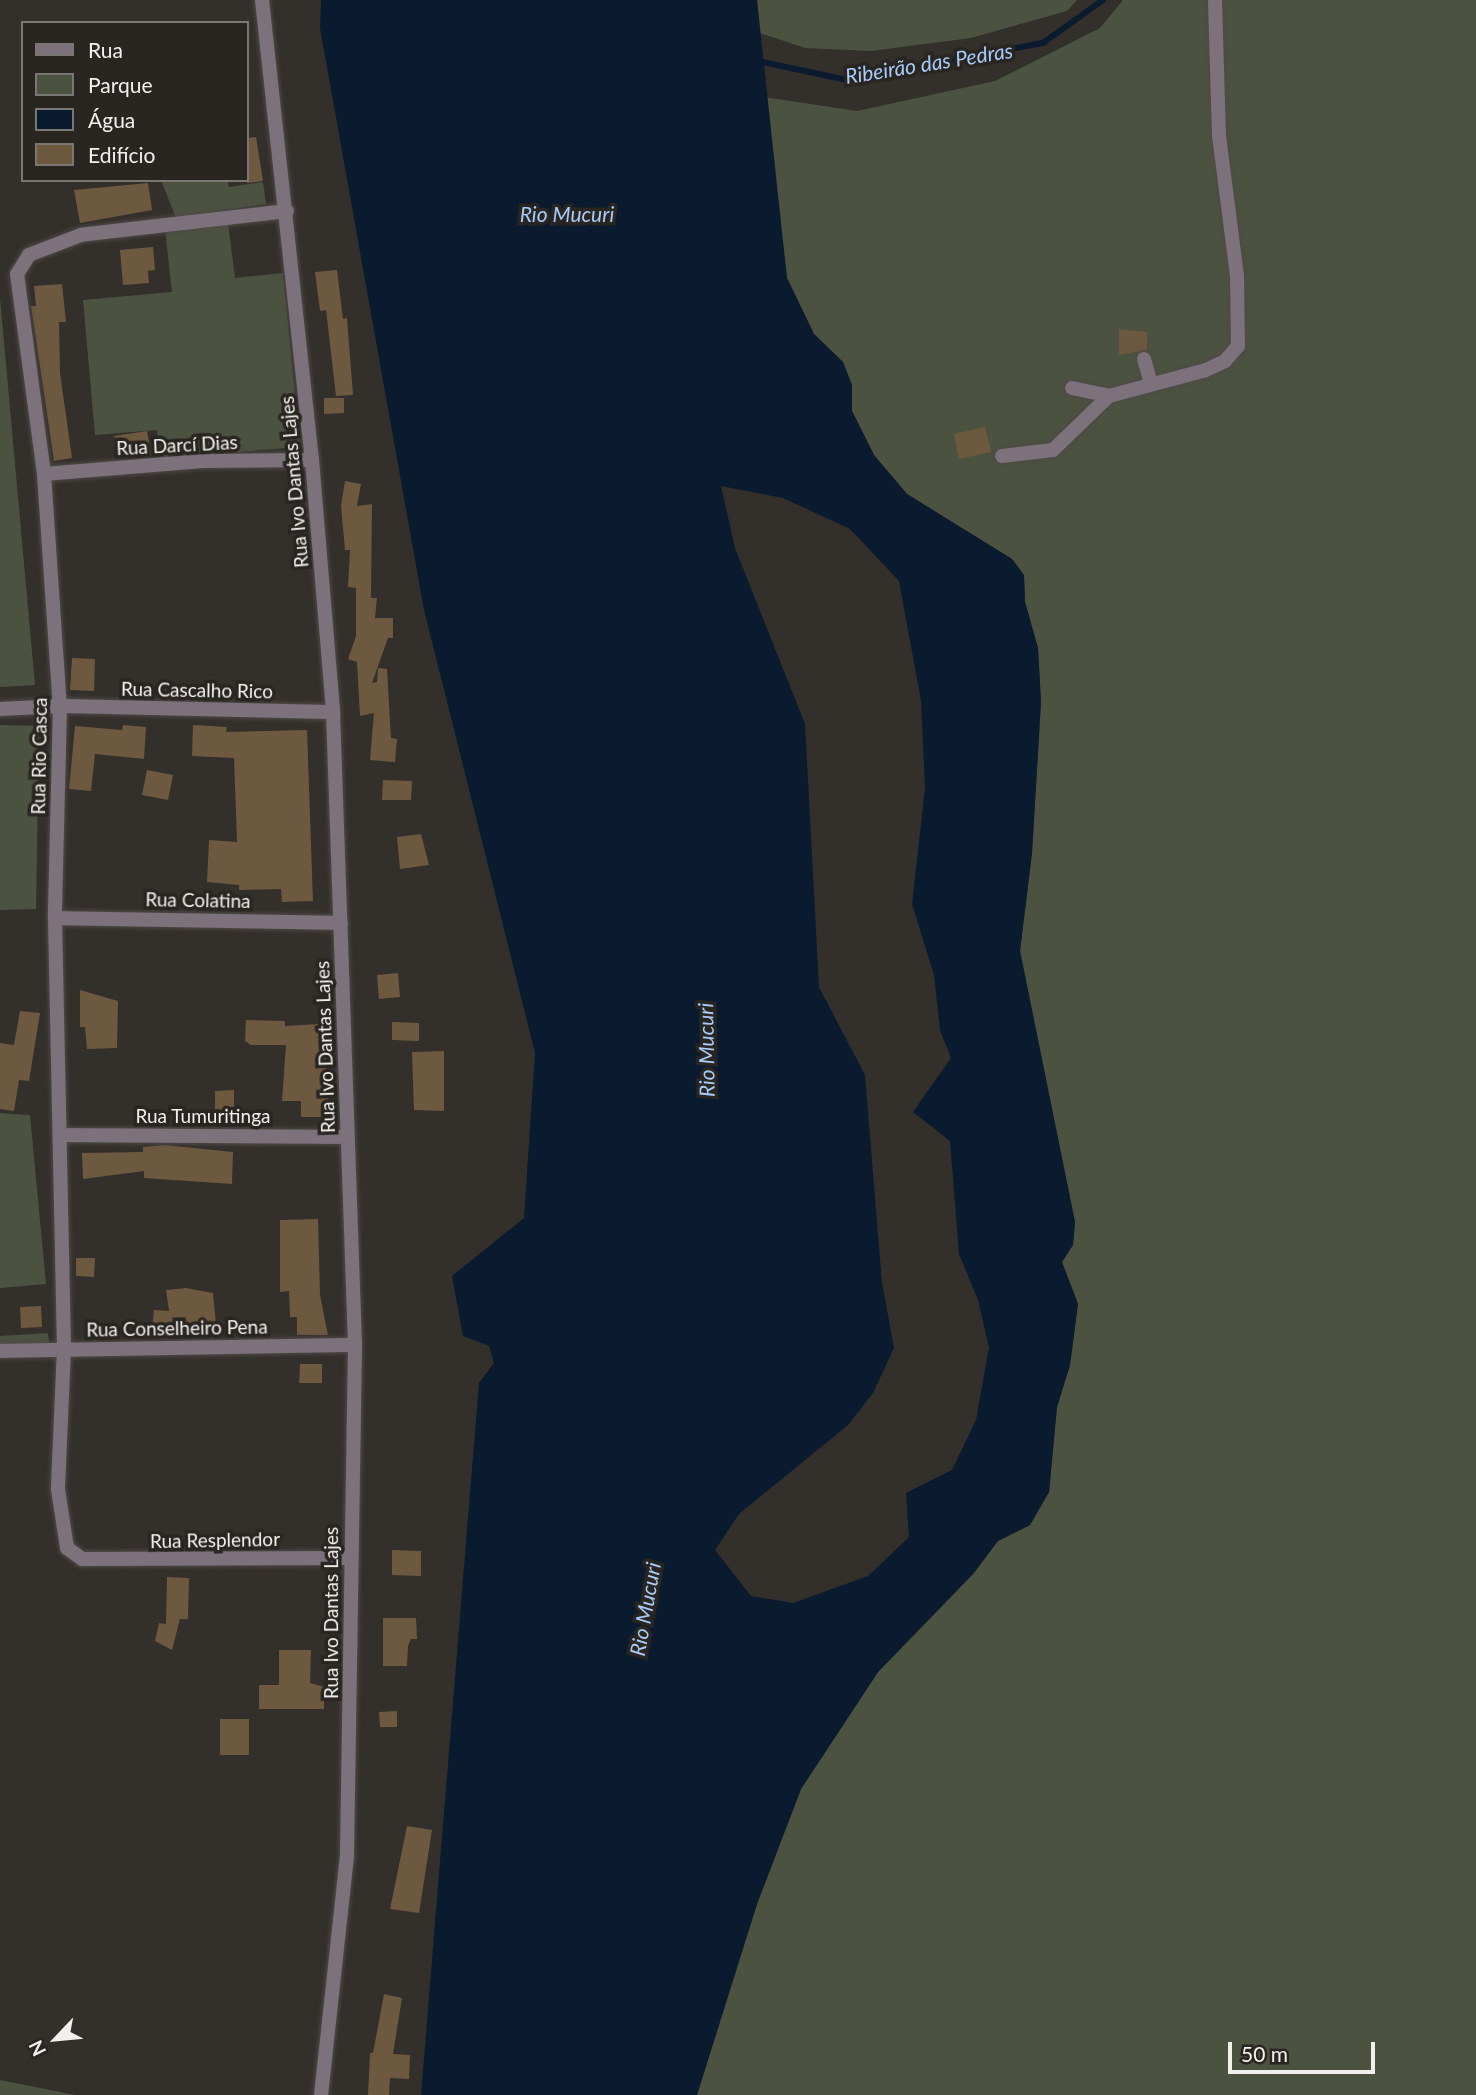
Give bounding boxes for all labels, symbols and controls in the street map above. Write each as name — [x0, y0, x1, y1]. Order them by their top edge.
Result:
legend — [21, 21, 248, 182]
text: Rua — [88, 37, 123, 62]
water label: Ribeirão das Pedras — [843, 37, 1015, 89]
text: Parque — [88, 72, 153, 97]
text: Água — [88, 107, 135, 132]
text: Edifício — [88, 142, 155, 167]
water label: Rio Mucuri — [520, 201, 614, 227]
street label: Rua Ivo Dantas Lajes — [275, 395, 313, 569]
street label: Rua Darcí Dias — [116, 430, 238, 460]
street label: Rua Cascalho Rico — [121, 677, 273, 703]
street label: Rua Rio Casca — [27, 697, 51, 815]
street label: Rua Colatina — [145, 888, 251, 912]
street label: Rua Ivo Dantas Lajes — [311, 961, 339, 1133]
water label: Rio Mucuri — [693, 1003, 719, 1097]
street label: Rua Tumuritinga — [135, 1105, 271, 1127]
street label: Rua Conselheiro Pena — [86, 1315, 268, 1341]
street label: Rua Resplendor — [150, 1527, 280, 1553]
street label: Rua Ivo Dantas Lajes — [320, 1527, 342, 1699]
water label: Rio Mucuri — [624, 1560, 666, 1658]
north arrow — [21, 2004, 91, 2074]
scale bar — [1231, 2028, 1378, 2072]
text: N — [23, 2037, 50, 2060]
text: 50 m — [1241, 2041, 1288, 2066]

